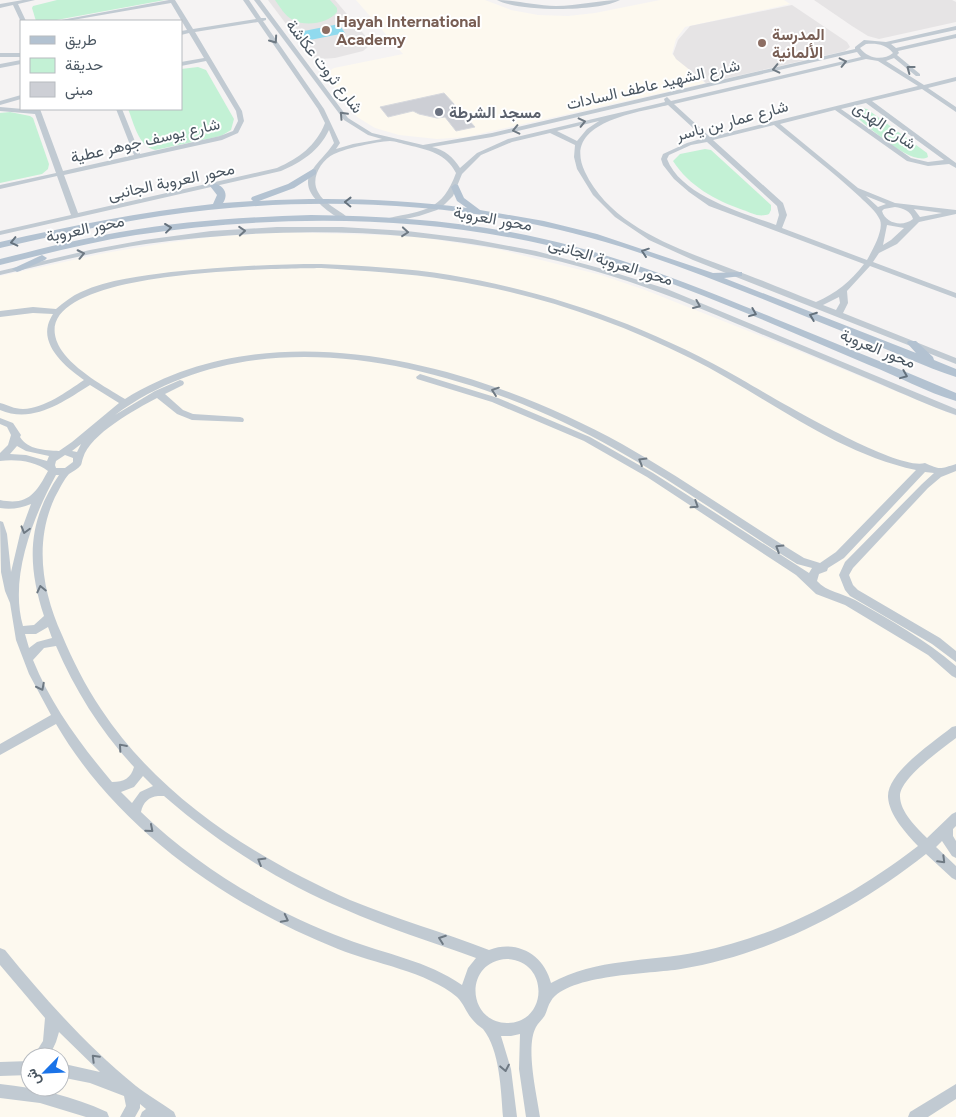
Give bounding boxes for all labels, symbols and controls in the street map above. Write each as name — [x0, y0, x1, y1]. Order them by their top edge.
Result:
place label: Hayah International Academy — [336, 12, 481, 49]
street label: شارع ثروت عكاشة — [281, 16, 367, 118]
legend — [20, 20, 182, 110]
marker: Hayah International Academy — [320, 24, 332, 36]
place label: المدرسة الألمانية — [772, 25, 825, 62]
text: طريق — [65, 31, 97, 50]
one-way arrow — [268, 34, 277, 44]
marker: المدرسة الألمانية — [756, 37, 768, 49]
street label: شارع الشهيد عاطف السادات — [565, 55, 742, 116]
text: حديقة — [65, 56, 103, 74]
one-way arrow — [839, 57, 847, 68]
one-way arrow — [772, 63, 781, 74]
one-way arrow — [907, 67, 916, 75]
text: مبنى — [65, 81, 93, 100]
street label: شارع عمار بن ياسر — [673, 96, 791, 147]
street label: شارع الهدى — [848, 97, 920, 155]
place label: مسجد الشرطة — [449, 103, 542, 123]
marker: مسجد الشرطة — [433, 106, 445, 118]
one-way arrow — [340, 112, 349, 121]
street label: شارع يوسف جوهر عطية — [69, 114, 222, 169]
one-way arrow — [578, 117, 587, 128]
one-way arrow — [511, 124, 520, 135]
street label: محور العروبة الجانبى — [106, 159, 236, 205]
one-way arrow — [344, 197, 352, 207]
street label: محور العروبة — [452, 202, 534, 236]
street label: محور العروبة — [44, 211, 126, 247]
one-way arrow — [163, 223, 172, 233]
one-way arrow — [238, 225, 246, 236]
one-way arrow — [401, 226, 409, 237]
street label: محور العروبة الجانبى — [546, 234, 675, 290]
one-way arrow — [9, 236, 18, 247]
one-way arrow — [641, 248, 650, 258]
one-way arrow — [77, 249, 86, 260]
one-way arrow — [692, 298, 701, 309]
one-way arrow — [748, 307, 757, 317]
one-way arrow — [809, 312, 818, 322]
street label: محور العروبة — [837, 325, 918, 373]
one-way arrow — [899, 369, 907, 379]
one-way arrow — [492, 387, 500, 397]
one-way arrow — [639, 457, 648, 467]
one-way arrow — [690, 498, 699, 508]
one-way arrow — [21, 526, 31, 534]
one-way arrow — [776, 544, 785, 554]
one-way arrow — [36, 584, 47, 593]
one-way arrow — [35, 682, 45, 691]
one-way arrow — [119, 744, 128, 753]
one-way arrow — [144, 823, 153, 832]
one-way arrow — [936, 854, 945, 863]
one-way arrow — [257, 858, 266, 867]
one-way arrow — [280, 913, 289, 923]
one-way arrow — [438, 935, 447, 945]
north arrow — [20, 1047, 70, 1097]
one-way arrow — [92, 1055, 101, 1064]
one-way arrow — [499, 1063, 509, 1072]
text: ش — [22, 1066, 45, 1088]

